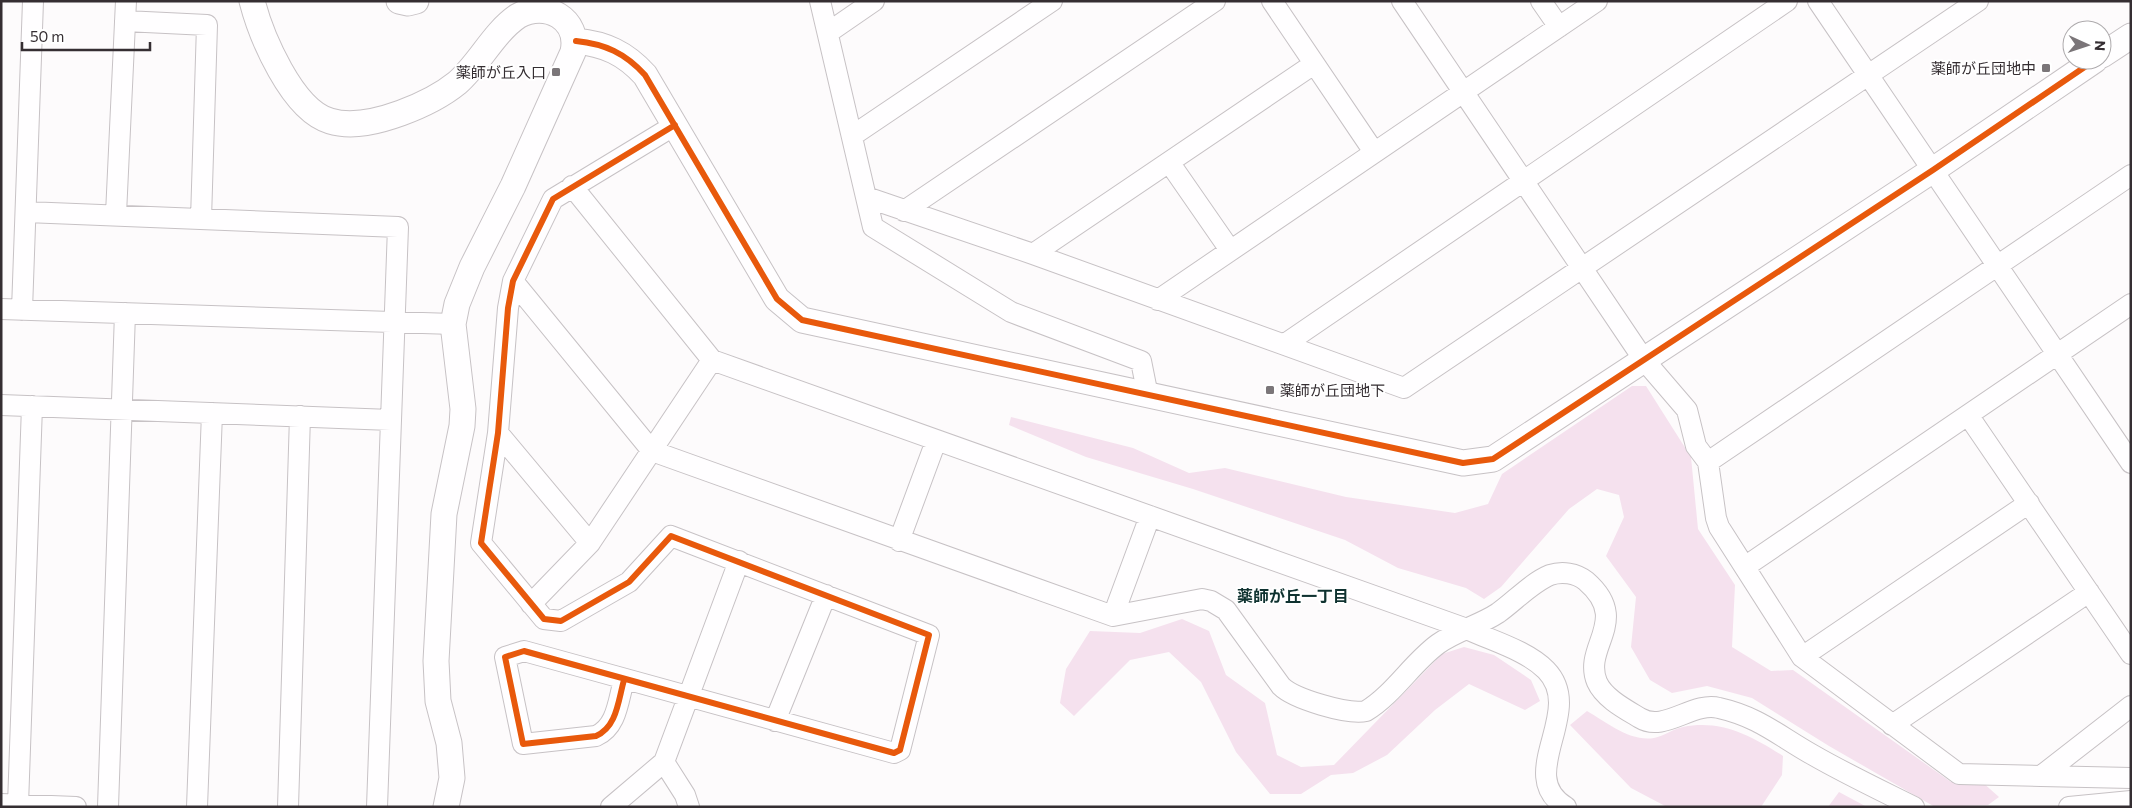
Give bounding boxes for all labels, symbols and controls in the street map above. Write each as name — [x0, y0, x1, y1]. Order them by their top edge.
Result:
scale bar — [22, 20, 150, 52]
north arrow — [2062, 20, 2112, 70]
text: 50 m — [30, 27, 64, 45]
text: N — [2092, 40, 2109, 51]
place label: 薬師が丘団地中 — [1931, 59, 2036, 77]
marker: 薬師が丘団地中 — [2040, 62, 2052, 74]
place label: 薬師が丘入口 — [456, 63, 546, 81]
marker: 薬師が丘入口 — [550, 66, 562, 78]
place label: 薬師が丘団地下 — [1280, 381, 1385, 399]
marker: 薬師が丘団地下 — [1264, 384, 1276, 396]
district label: 薬師が丘一丁目 — [1237, 586, 1349, 605]

